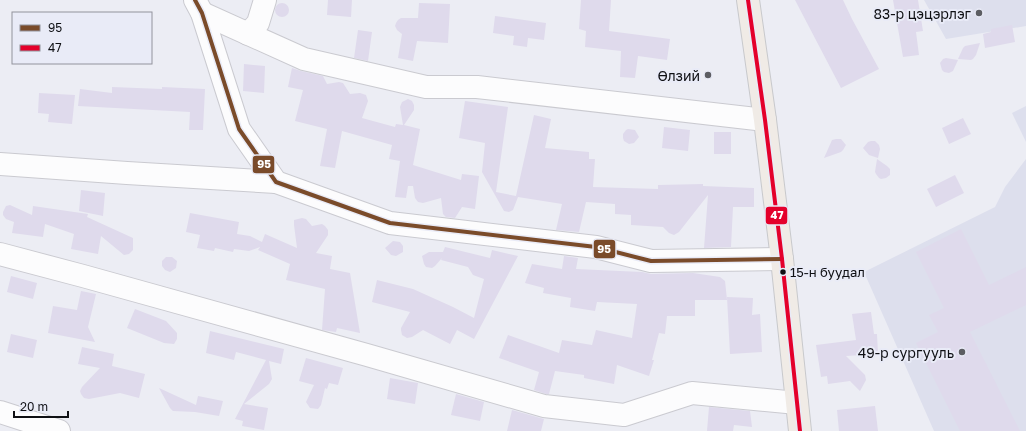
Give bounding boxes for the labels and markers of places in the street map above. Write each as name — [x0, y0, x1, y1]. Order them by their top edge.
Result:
place label: 83-р цэцэрлэг — [873, 5, 972, 22]
marker: 83-р цэцэрлэг — [974, 8, 984, 18]
place label: Өлзий — [657, 67, 700, 84]
marker: Өлзий — [703, 70, 713, 80]
place label: 15-н буудал — [790, 264, 865, 280]
marker: 15-н буудал — [778, 267, 788, 277]
place label: 49-р сургууль — [858, 344, 954, 361]
marker: 49-р сургууль — [957, 347, 967, 357]

